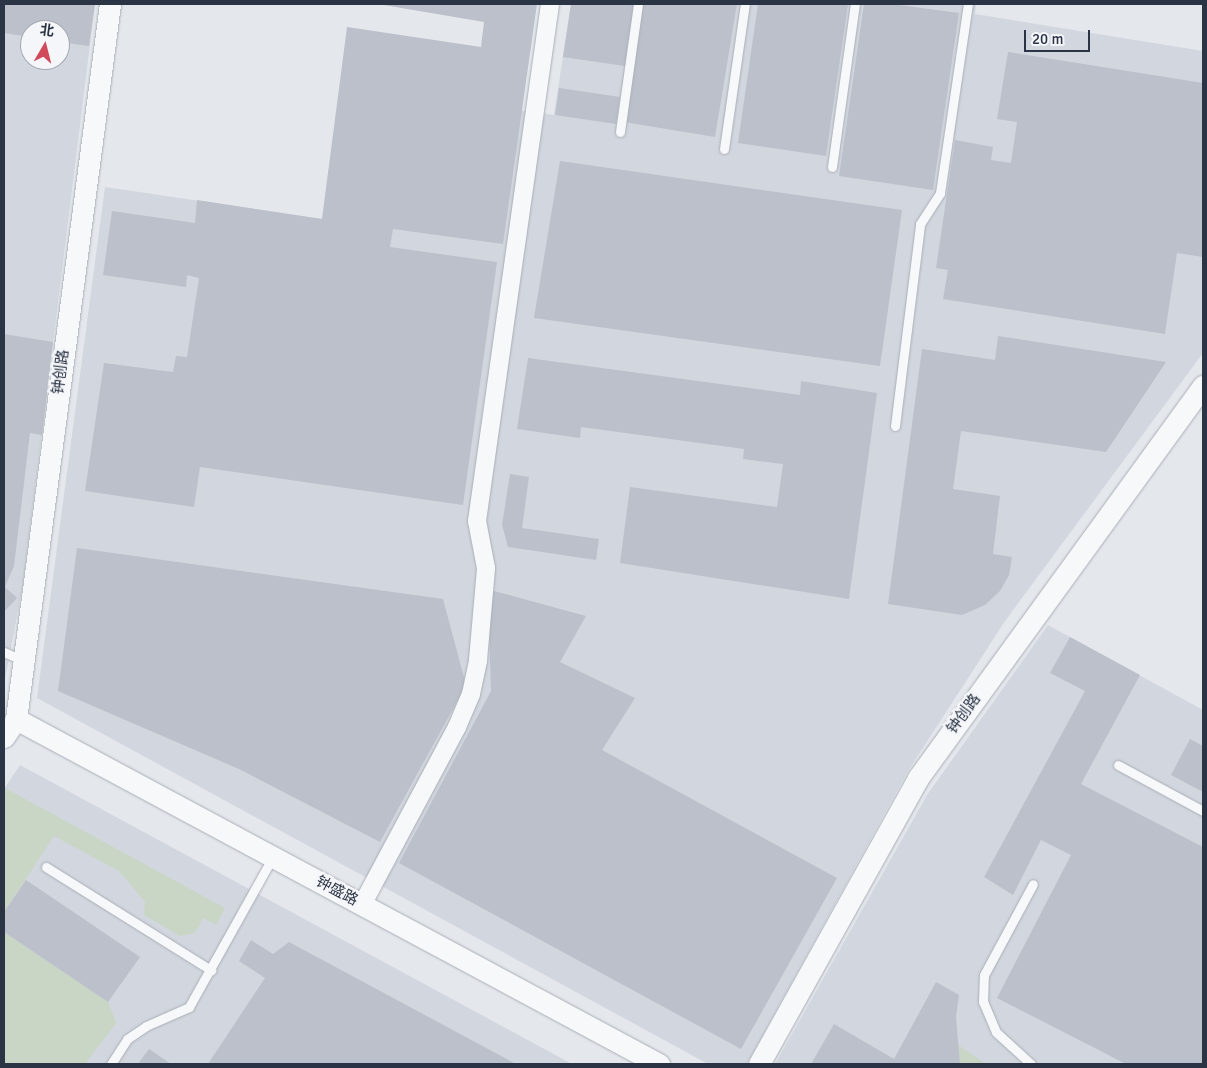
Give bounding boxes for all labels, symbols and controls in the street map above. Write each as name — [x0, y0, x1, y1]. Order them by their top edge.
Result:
north arrow — [20, 20, 70, 70]
scale bar — [1027, 20, 1093, 52]
text: 北 — [39, 21, 55, 40]
text: 20 m — [1032, 30, 1063, 48]
street label: 钟创路 — [49, 349, 73, 395]
street label: 钟创路 — [943, 691, 985, 737]
street label: 钟盛路 — [313, 872, 361, 910]

